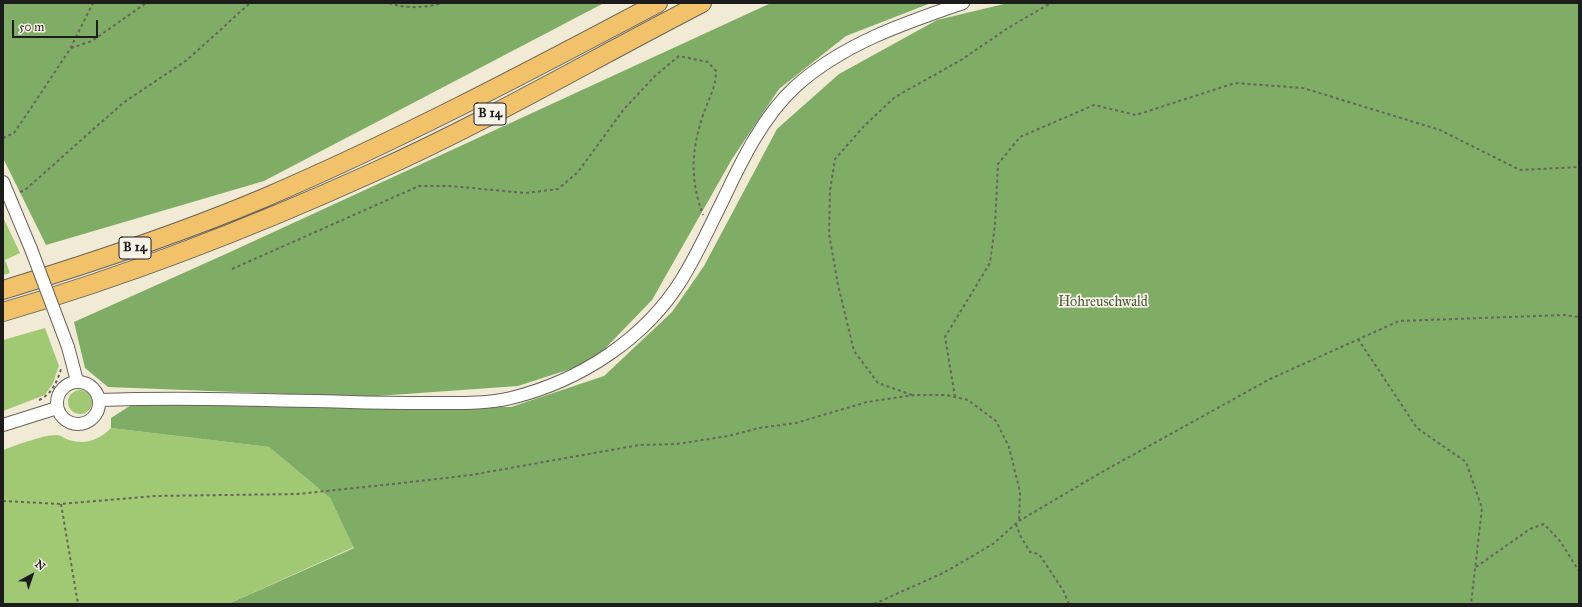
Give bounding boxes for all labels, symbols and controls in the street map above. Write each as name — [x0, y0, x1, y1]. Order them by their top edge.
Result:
scale bar — [14, 12, 100, 38]
text: 50 m — [19, 20, 44, 34]
road number: B 14 — [474, 103, 506, 125]
road number: B 14 — [119, 237, 151, 259]
park label: Hohreuschwald — [1058, 295, 1148, 311]
north arrow — [12, 555, 52, 595]
text: N — [32, 557, 48, 573]

